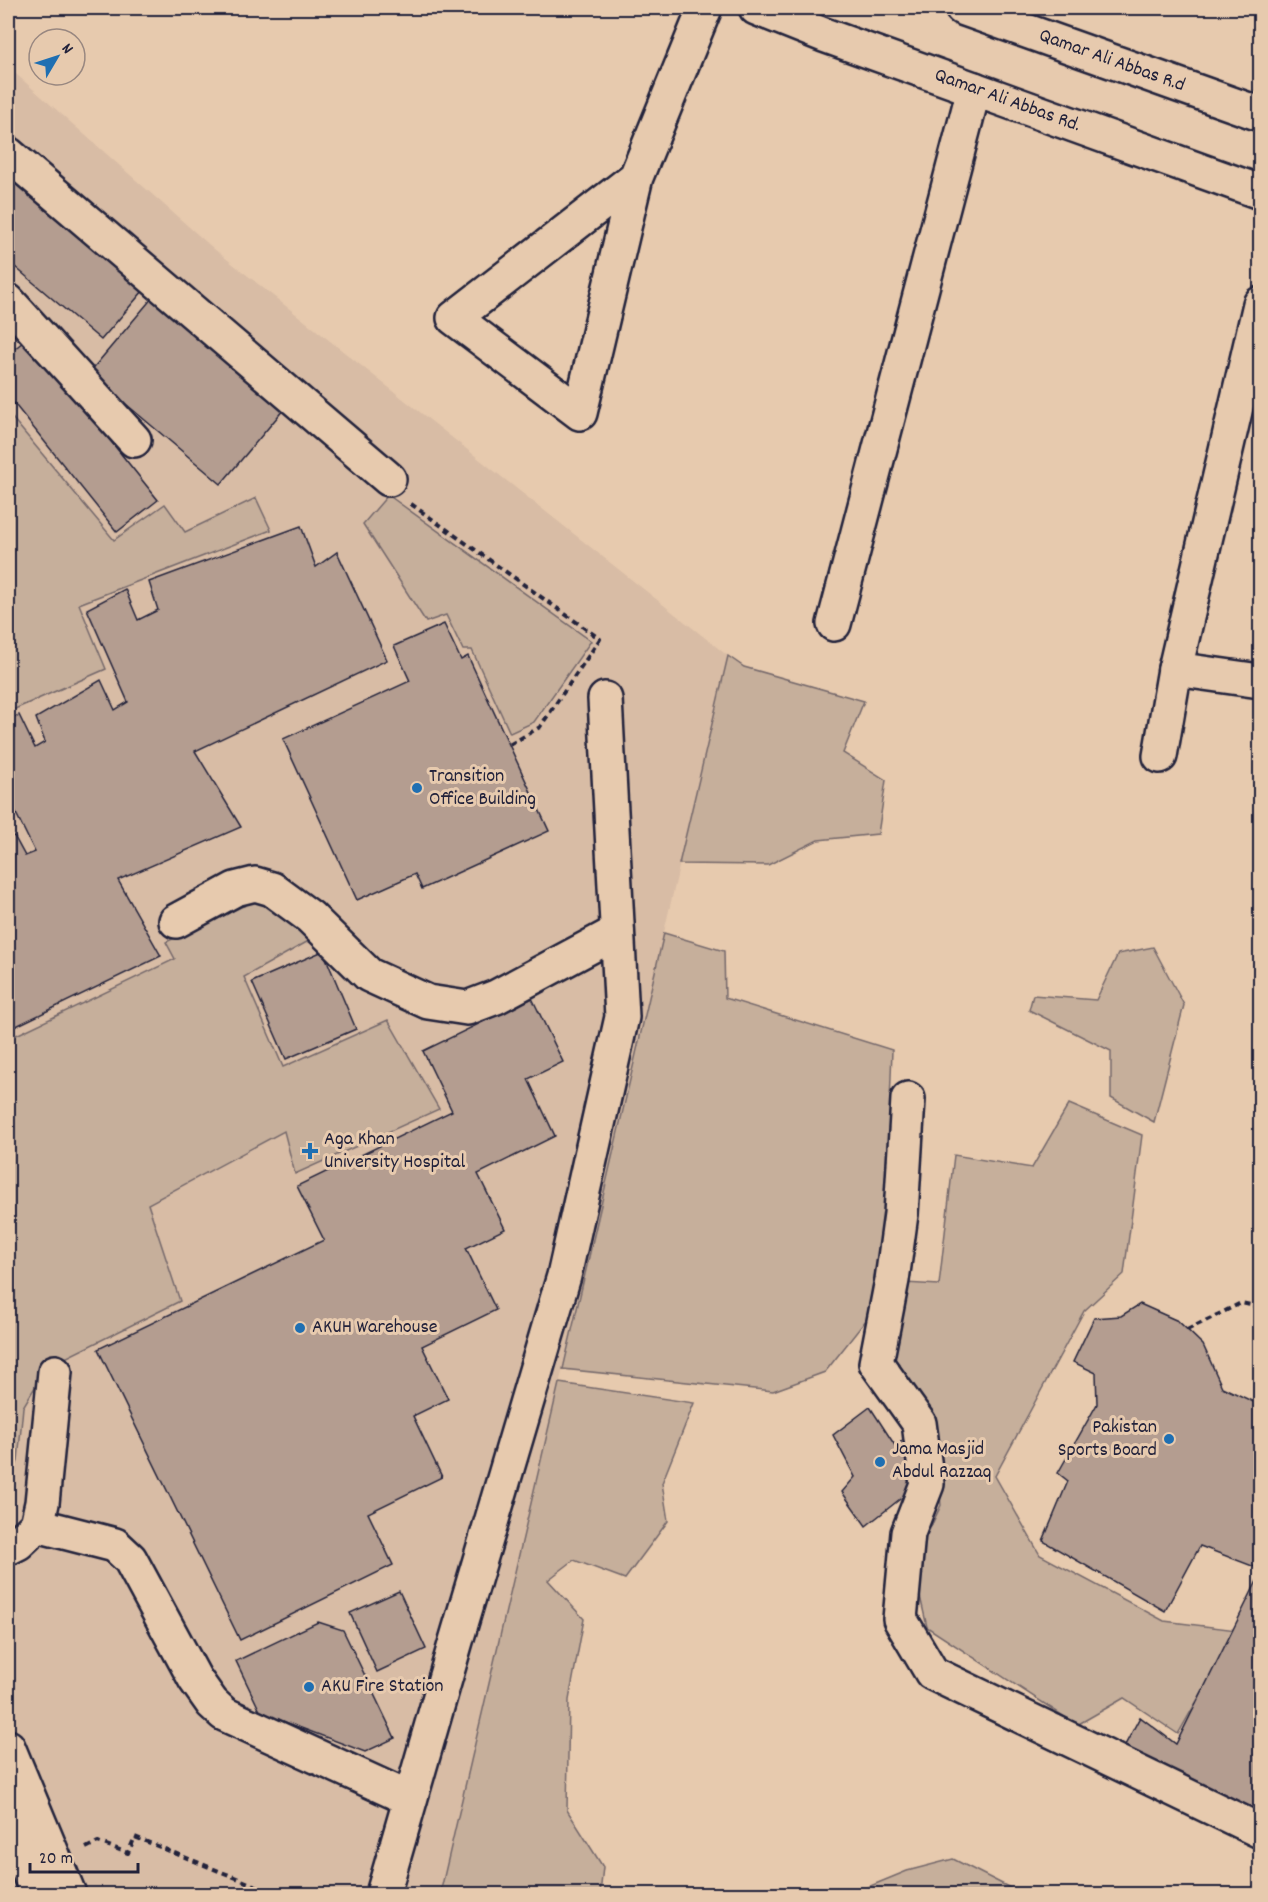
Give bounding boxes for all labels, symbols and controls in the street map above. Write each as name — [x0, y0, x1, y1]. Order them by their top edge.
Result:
street label: Qamar Ali Abbas R.d — [1035, 22, 1189, 100]
north arrow — [27, 27, 87, 87]
text: N — [55, 39, 78, 60]
street label: Qamar Ali Abbas Rd. — [930, 62, 1084, 140]
place label: Transition Office Building — [429, 763, 536, 814]
marker: Transition Office Building — [410, 781, 424, 795]
place label: Aga Khan University Hospital — [324, 1126, 465, 1177]
marker: Aga Khan University Hospital — [301, 1142, 319, 1160]
place label: AKUH Warehouse — [312, 1314, 438, 1342]
marker: AKUH Warehouse — [293, 1321, 307, 1335]
place label: Pakistan Sports Board — [1058, 1414, 1157, 1465]
marker: Pakistan Sports Board — [1162, 1432, 1176, 1446]
place label: Jama Masjid Abdul Razzaq — [892, 1436, 992, 1487]
marker: Jama Masjid Abdul Razzaq — [873, 1455, 887, 1469]
place label: AKU Fire Station — [321, 1673, 444, 1701]
marker: AKU Fire Station — [302, 1680, 316, 1694]
scale bar — [30, 1836, 138, 1874]
text: 20 m — [39, 1847, 73, 1872]

